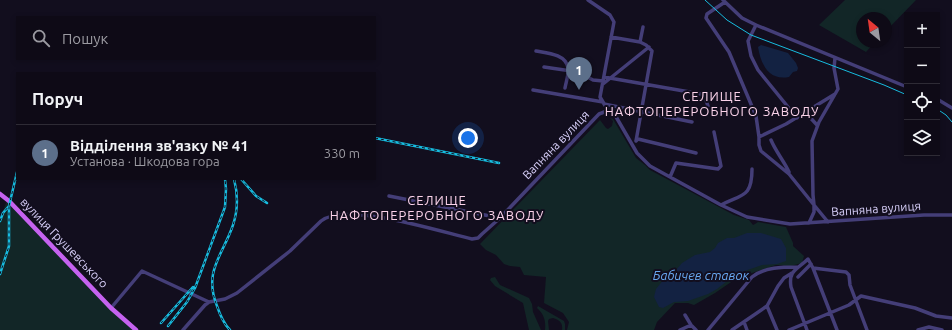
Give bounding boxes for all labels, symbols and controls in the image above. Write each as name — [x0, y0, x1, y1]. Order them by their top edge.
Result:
north arrow — [856, 12, 892, 48]
map controls — [904, 12, 940, 156]
button: + — [904, 12, 940, 48]
search box — [16, 16, 376, 60]
icon: search — [30, 27, 52, 49]
text: Пошук — [62, 30, 108, 47]
button: − — [904, 48, 940, 84]
pin: 1 — [566, 57, 592, 90]
button: locate — [904, 84, 940, 120]
text: Поруч — [32, 89, 83, 108]
district label: СЕЛИЩЕ НАФТОПЕРЕРОБНОГО ЗАВОДУ — [605, 89, 819, 118]
street label: Вапняна вулиця — [520, 108, 592, 181]
button: layers — [904, 120, 940, 156]
your location — [458, 128, 478, 148]
text: Відділення зв'язку № 41 — [70, 137, 249, 154]
text: 1 — [41, 146, 49, 160]
text: 330 m — [324, 146, 360, 160]
text: Установа · Шкодова гора — [70, 154, 220, 168]
district label: СЕЛИЩЕ НАФТОПЕРЕРОБНОГО ЗАВОДУ — [330, 193, 544, 222]
street label: вулиця Грушевського — [18, 195, 111, 290]
street label: Вапняна вулиця — [831, 199, 921, 218]
water label: Бабичев ставок — [653, 268, 750, 282]

